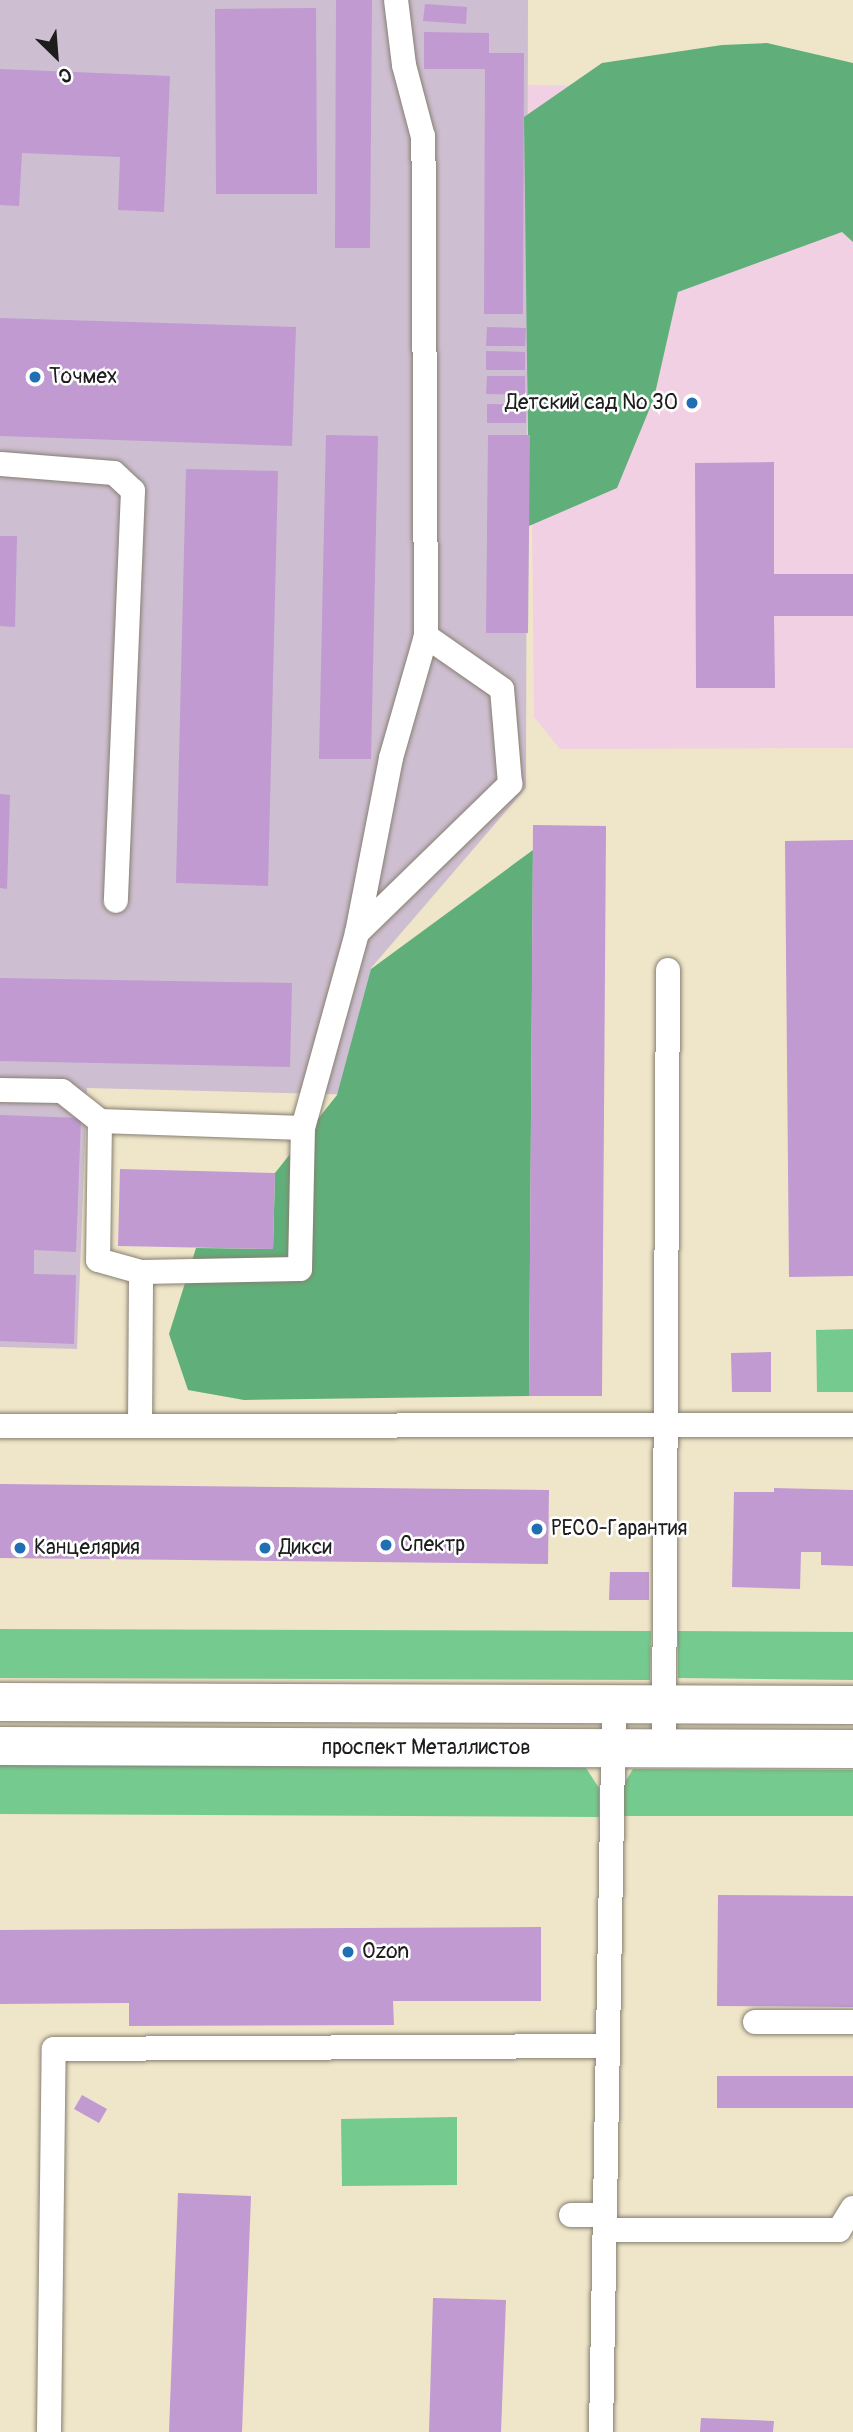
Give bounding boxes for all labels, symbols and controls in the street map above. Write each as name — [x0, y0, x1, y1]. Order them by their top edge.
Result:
north arrow — [21, 21, 91, 91]
text: С — [54, 62, 75, 88]
place label: Точмех — [49, 364, 117, 390]
marker: Точмех — [27, 369, 43, 385]
place label: Детский сад № 30 — [505, 390, 678, 416]
marker: Детский сад № 30 — [684, 395, 700, 411]
place label: РЕСО-Гарантия — [551, 1516, 687, 1542]
marker: РЕСО-Гарантия — [529, 1521, 545, 1537]
place label: Спектр — [400, 1532, 465, 1558]
place label: Канцелярия — [34, 1535, 140, 1561]
place label: Дикси — [279, 1535, 332, 1561]
marker: Спектр — [378, 1537, 394, 1553]
marker: Канцелярия — [12, 1540, 28, 1556]
marker: Дикси — [257, 1540, 273, 1556]
street label: проспект Металлистов — [321, 1735, 531, 1761]
place label: Ozon — [362, 1939, 409, 1965]
marker: Ozon — [340, 1944, 356, 1960]

